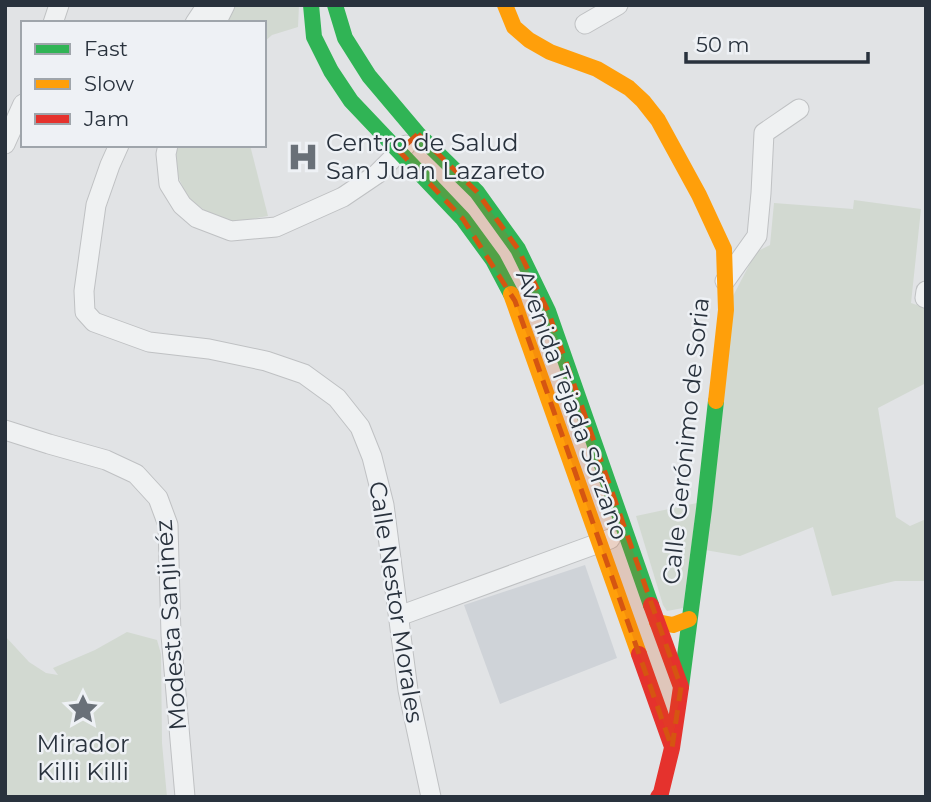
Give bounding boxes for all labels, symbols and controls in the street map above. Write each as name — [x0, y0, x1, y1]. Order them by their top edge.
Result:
legend — [21, 21, 266, 147]
scale bar — [686, 21, 868, 65]
text: 50 m — [696, 32, 750, 57]
text: Fast — [84, 36, 128, 61]
text: Slow — [84, 71, 134, 96]
text: Jam — [83, 106, 129, 131]
place label: Centro de Salud San Juan Lazareto — [326, 128, 545, 185]
hospital icon: Centro de Salud San Juan Lazareto — [286, 140, 320, 174]
street label: Avenida Tejada Sorzano — [510, 266, 635, 543]
street label: Calle Gerónimo de Soria — [656, 296, 715, 586]
street label: Calle Nestor Morales — [363, 479, 430, 725]
street label: Modesta Sanjinéz — [149, 519, 192, 731]
place icon: Mirador Killi Killi — [66, 692, 100, 726]
place label: Mirador Killi Killi — [36, 729, 130, 786]

